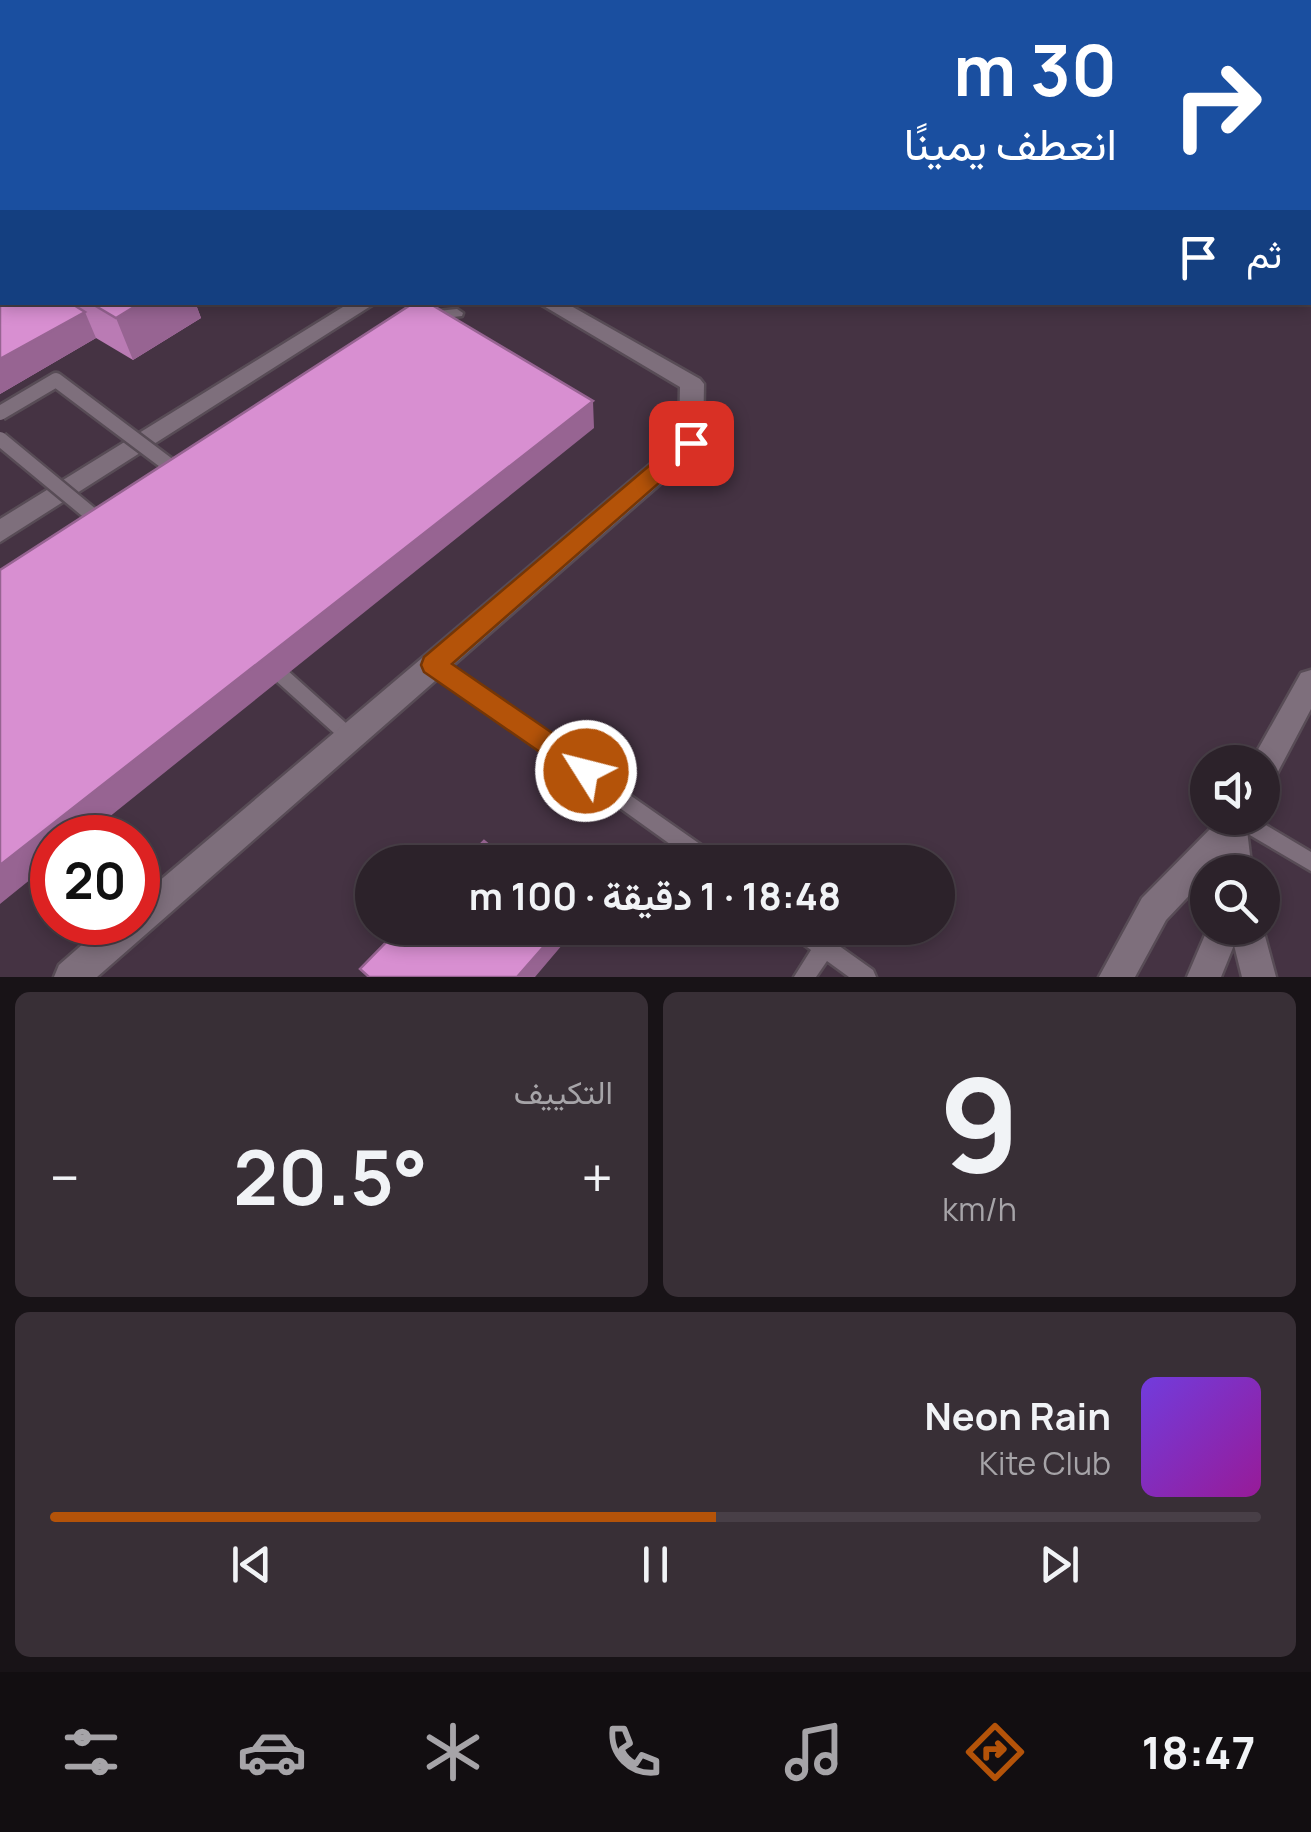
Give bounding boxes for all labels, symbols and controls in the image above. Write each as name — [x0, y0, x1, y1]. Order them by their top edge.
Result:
text: 30 m — [953, 21, 1117, 117]
icon: right — [1152, 40, 1282, 170]
text: انعطف يمينًا — [904, 112, 1117, 174]
text: ثم — [1246, 227, 1282, 279]
icon: arrive — [1171, 230, 1226, 285]
pin — [649, 401, 734, 486]
icon: arrive — [664, 416, 719, 471]
position arrow — [534, 719, 638, 823]
map controls — [1190, 745, 1280, 945]
button: sound — [1190, 745, 1280, 835]
speed limit sign: 20 — [30, 815, 160, 945]
button: search — [1190, 855, 1280, 945]
text: 18:48 · 1 دقيقة · 100 m — [469, 869, 841, 921]
text: 9 — [939, 1033, 1020, 1211]
text: التكييف — [514, 1070, 613, 1114]
text: 20.5° — [233, 1125, 428, 1228]
text: − — [50, 1139, 80, 1215]
text: + — [581, 1139, 613, 1215]
text: km/h — [942, 1187, 1017, 1231]
text: Neon Rain — [925, 1389, 1111, 1441]
text: Kite Club — [979, 1441, 1111, 1485]
icon: previous — [224, 1537, 279, 1592]
icon: pause — [628, 1537, 683, 1592]
icon: next — [1032, 1537, 1087, 1592]
icon: filters — [56, 1717, 126, 1787]
icon: car — [237, 1717, 307, 1787]
icon: climate — [418, 1717, 488, 1787]
icon: phone — [598, 1717, 668, 1787]
icon: music — [779, 1717, 849, 1787]
icon: directions — [960, 1717, 1030, 1787]
text: 18:47 — [1141, 1721, 1256, 1783]

